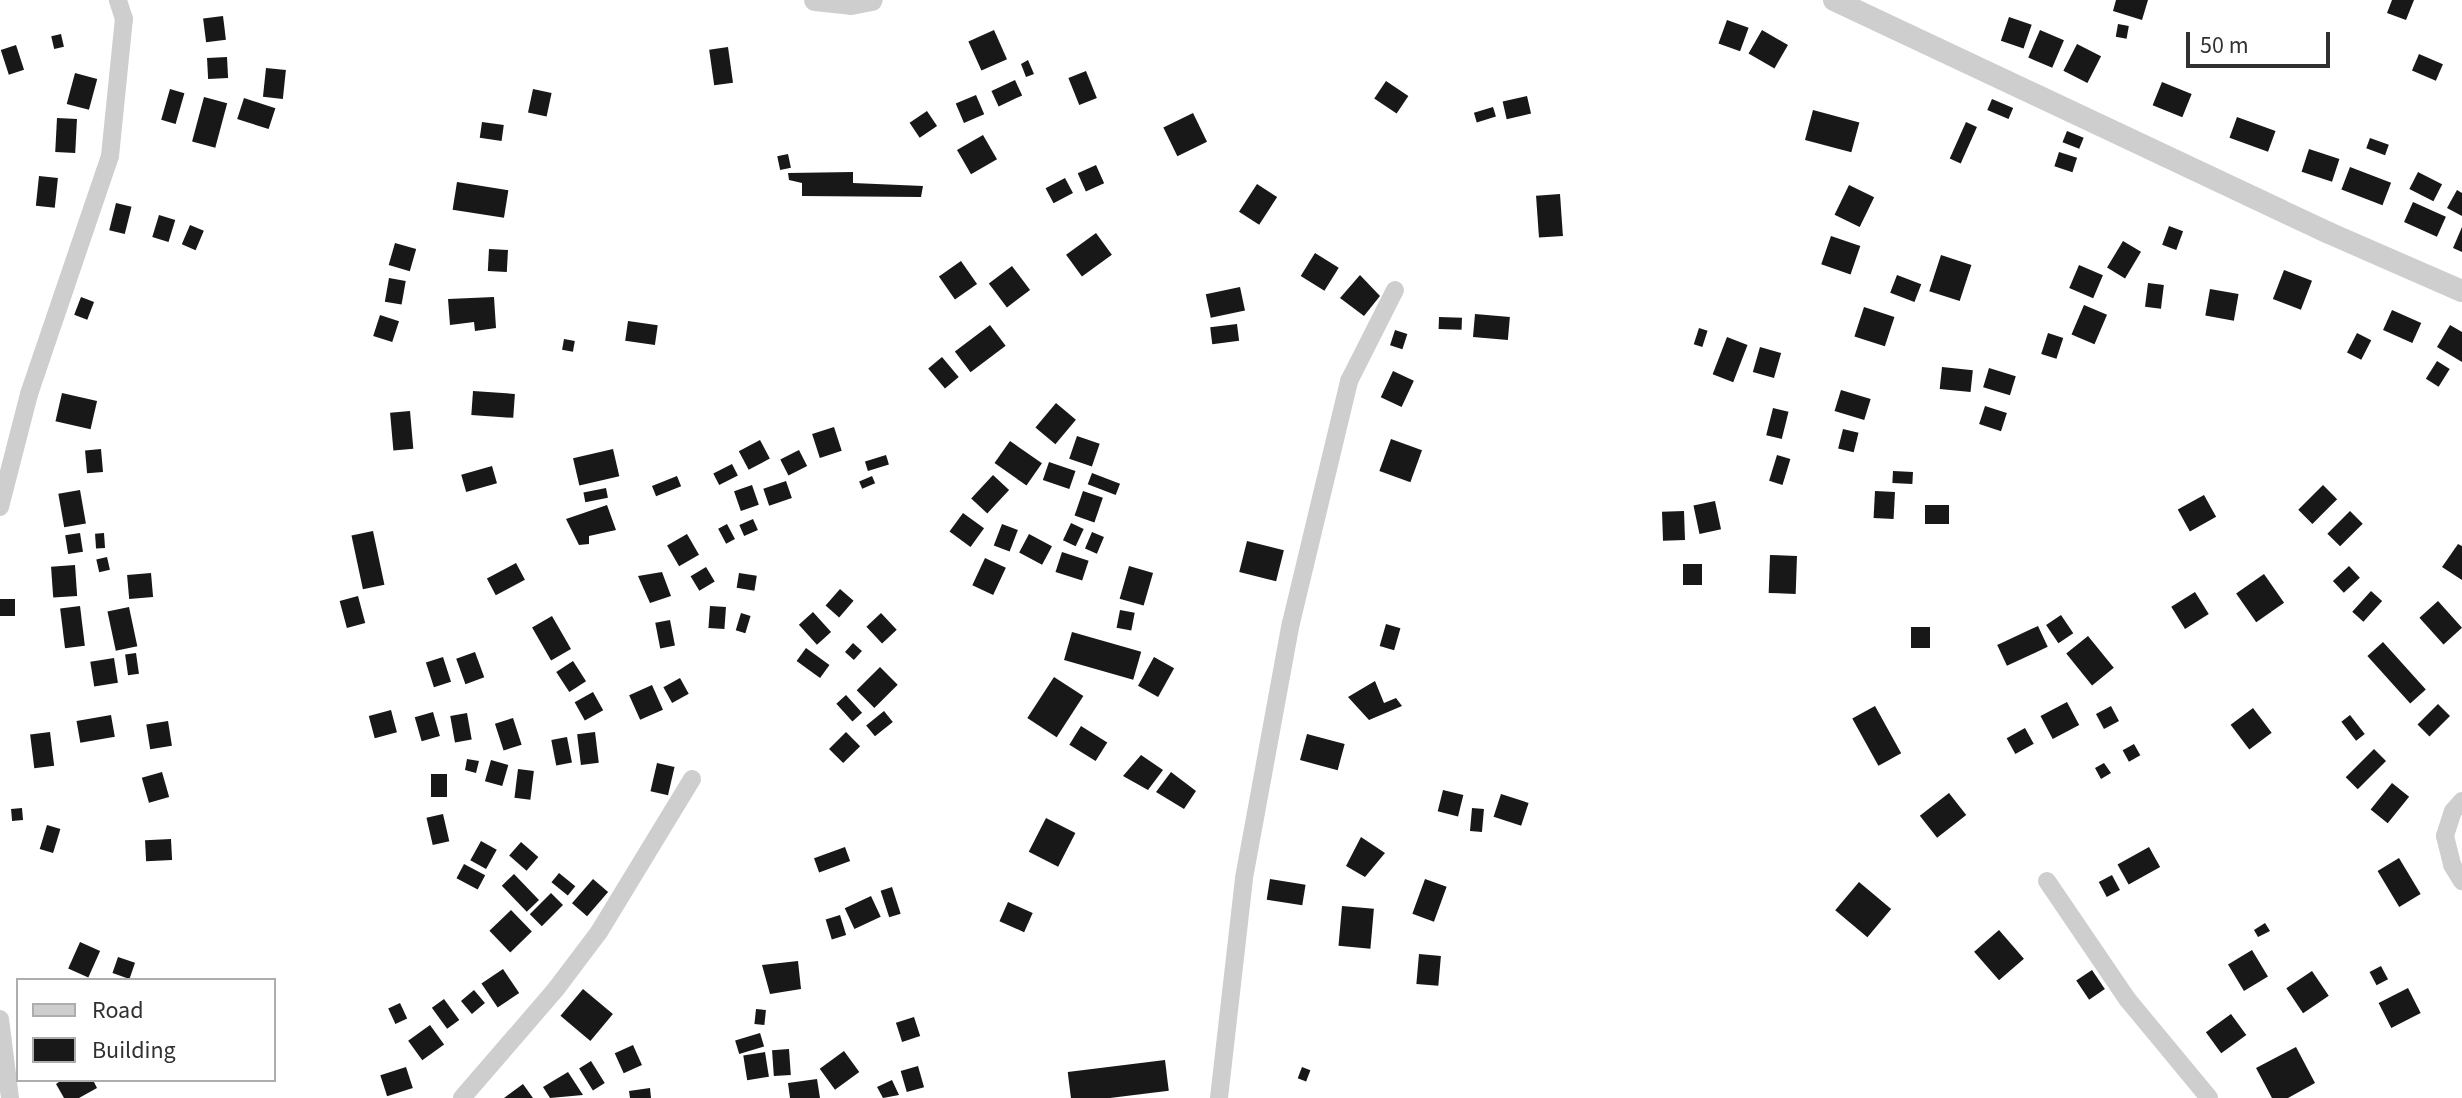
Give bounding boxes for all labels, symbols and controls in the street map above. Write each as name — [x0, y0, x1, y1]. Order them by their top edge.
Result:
scale bar — [2190, 16, 2334, 66]
text: 50 m — [2200, 28, 2249, 63]
legend — [16, 978, 276, 1082]
text: Road — [92, 993, 144, 1028]
text: Building — [92, 1033, 176, 1068]

